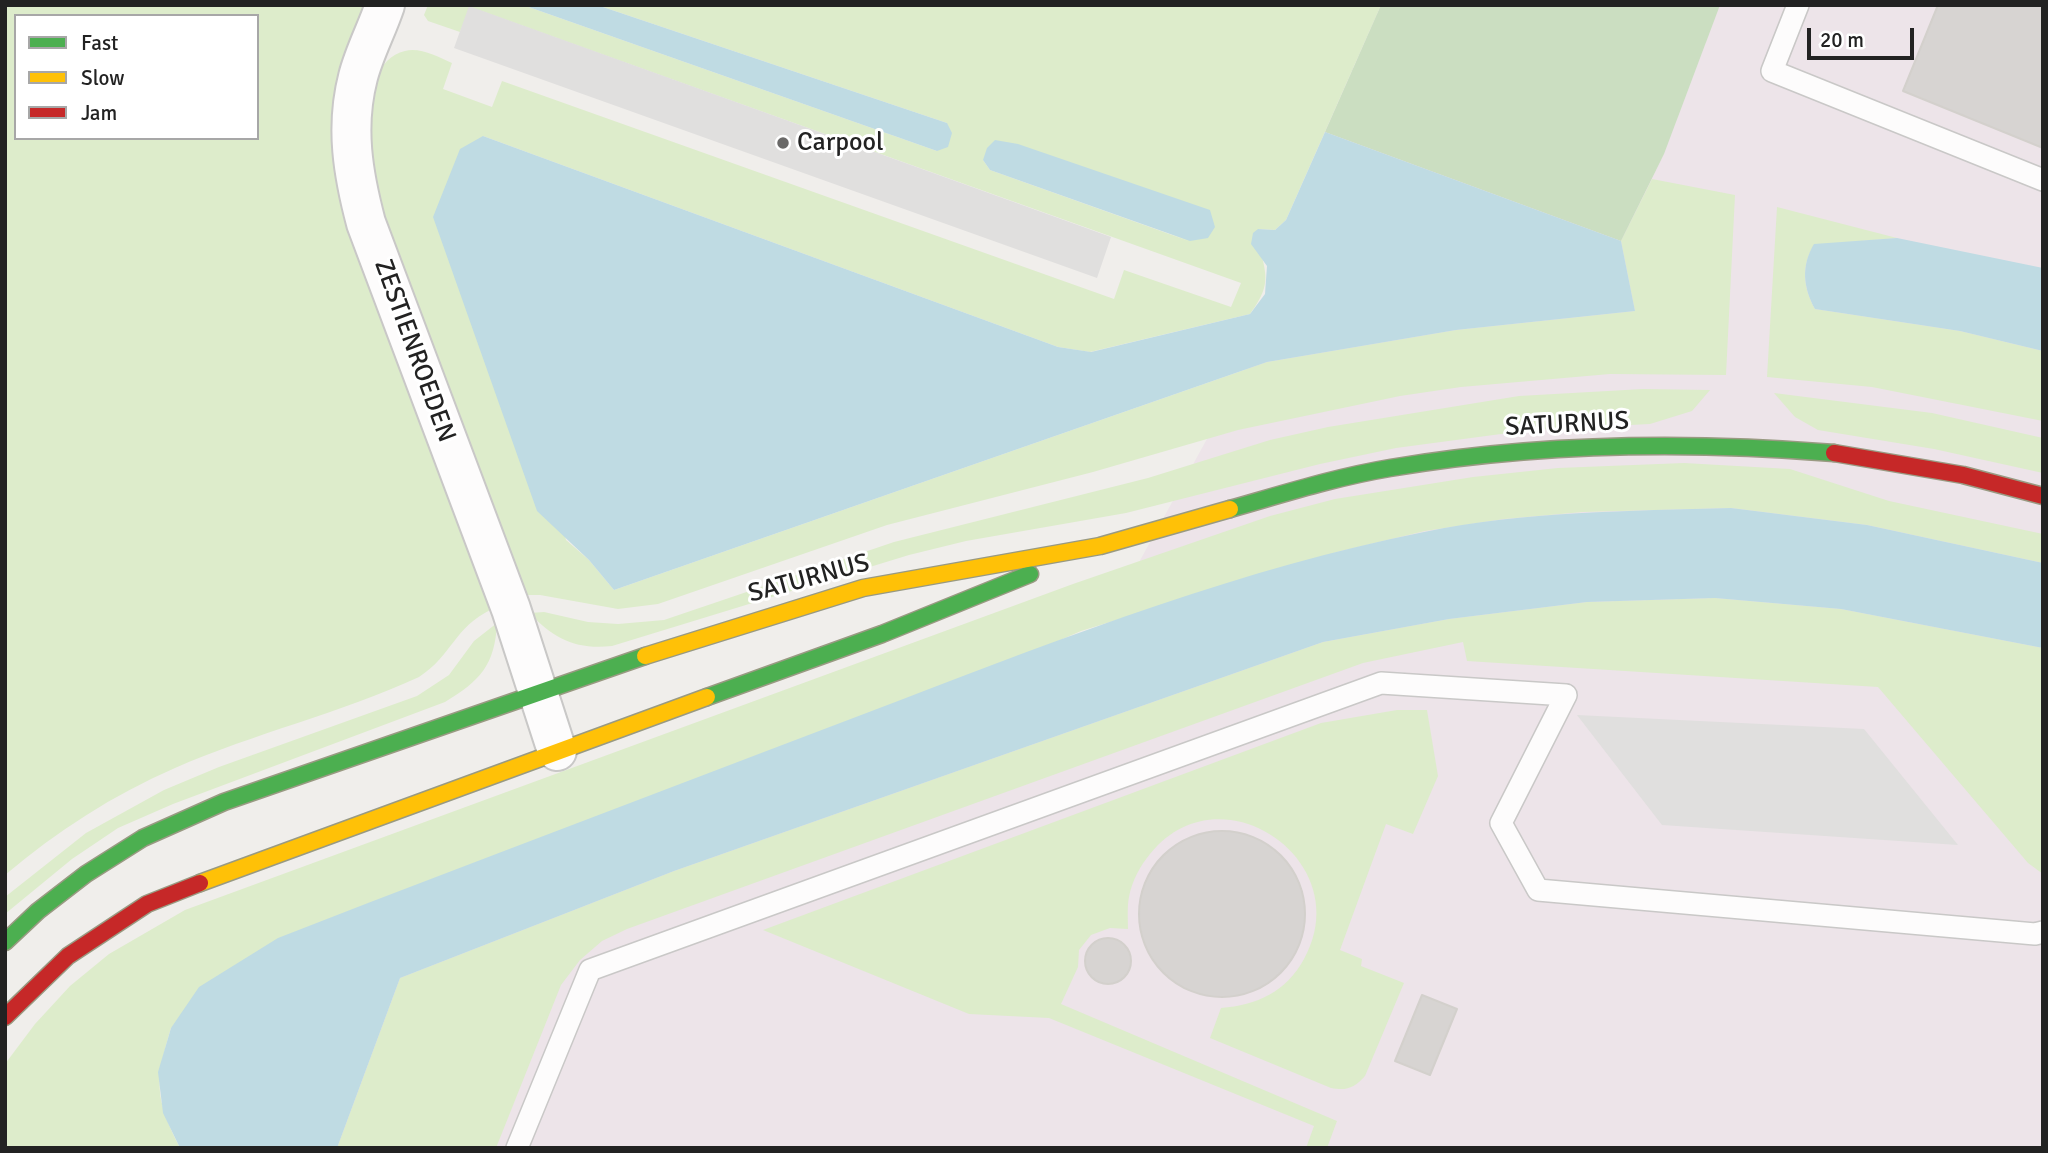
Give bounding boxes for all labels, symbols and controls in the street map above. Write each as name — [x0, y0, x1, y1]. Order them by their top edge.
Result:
legend — [14, 14, 259, 140]
scale bar — [1810, 14, 1917, 58]
text: 20 m — [1820, 27, 1864, 53]
text: Fast — [81, 30, 118, 56]
text: Slow — [81, 65, 125, 91]
text: Jam — [81, 100, 117, 126]
place label: Carpool — [797, 127, 884, 159]
marker: Carpool — [775, 135, 791, 151]
street label: ZESTIENROEDEN — [366, 255, 462, 447]
street label: SATURNUS — [1504, 406, 1630, 444]
street label: SATURNUS — [745, 548, 873, 610]

